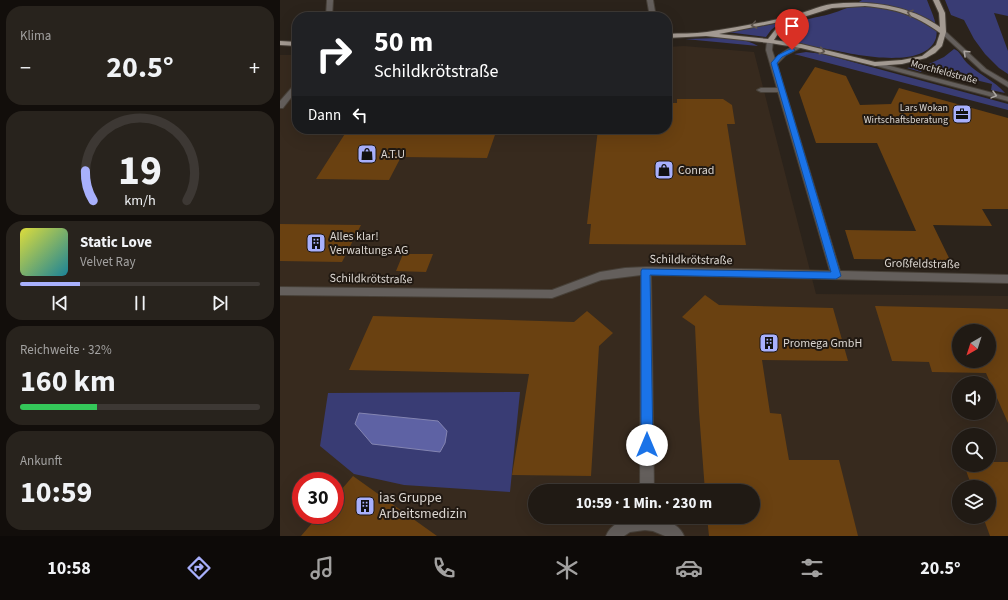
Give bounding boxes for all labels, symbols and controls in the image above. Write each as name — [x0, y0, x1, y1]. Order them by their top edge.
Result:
pin — [775, 9, 809, 50]
one-way arrow — [906, 9, 913, 17]
icon: arrive — [781, 15, 803, 37]
one-way arrow — [751, 20, 757, 29]
text: 50 m — [374, 22, 433, 62]
text: Klima — [20, 27, 51, 45]
icon: right — [308, 28, 360, 80]
text: 20.5° — [106, 46, 174, 89]
one-way arrow — [819, 47, 825, 55]
one-way arrow — [963, 50, 971, 58]
text: − — [20, 52, 31, 84]
text: + — [249, 52, 260, 84]
street label: Morchfeldstraße — [909, 56, 979, 88]
text: Schildkrötstraße — [374, 59, 498, 84]
one-way arrow — [990, 90, 997, 99]
place label: Lars Wokan Wirtschaftsberatung — [864, 101, 948, 127]
office icon: Lars Wokan Wirtschaftsberatung — [951, 103, 973, 125]
icon: left — [349, 104, 371, 126]
text: Dann — [308, 105, 341, 126]
text: 19 — [118, 141, 162, 201]
shop icon: A.T.U — [356, 143, 378, 165]
place label: A.T.U — [381, 146, 405, 163]
shop icon: Conrad — [653, 159, 675, 181]
place label: Conrad — [678, 162, 715, 179]
text: km/h — [124, 190, 156, 211]
place label: Alles klar! Verwaltungs AG — [330, 228, 408, 259]
text: Static Love — [80, 232, 152, 253]
building icon: Alles klar! Verwaltungs AG — [305, 232, 327, 254]
street label: Schildkrötstraße — [649, 251, 733, 269]
text: Velvet Ray — [80, 253, 136, 271]
street label: Großfeldstraße — [884, 255, 960, 273]
street label: Schildkrötstraße — [329, 270, 413, 288]
icon: previous — [49, 292, 71, 314]
icon: pause — [129, 292, 151, 314]
icon: next — [209, 292, 231, 314]
north arrow — [952, 324, 996, 368]
map controls — [952, 324, 996, 524]
building icon: Promega GmbH — [758, 332, 780, 354]
place label: Promega GmbH — [783, 335, 862, 352]
text: Reichweite · 32% — [20, 341, 112, 359]
text: 160 km — [20, 360, 116, 403]
button: sound — [952, 376, 996, 420]
position arrow — [626, 424, 668, 466]
button: search — [952, 428, 996, 472]
text: Ankunft — [20, 452, 62, 470]
text: 10:59 — [20, 471, 92, 514]
speed limit sign: 30 — [292, 472, 344, 524]
button: layers — [952, 480, 996, 524]
place label: ias Gruppe Arbeitsmedizin — [379, 488, 467, 524]
text: 10:59 · 1 Min. · 230 m — [576, 493, 712, 514]
building icon: ias Gruppe Arbeitsmedizin — [354, 495, 376, 517]
icon: directions — [185, 554, 213, 582]
icon: music — [308, 554, 336, 582]
icon: phone — [430, 554, 458, 582]
icon: climate — [553, 554, 581, 582]
icon: car — [675, 554, 703, 582]
icon: filters — [798, 554, 826, 582]
text: 10:58 — [47, 556, 91, 581]
text: 20.5° — [920, 556, 961, 581]

